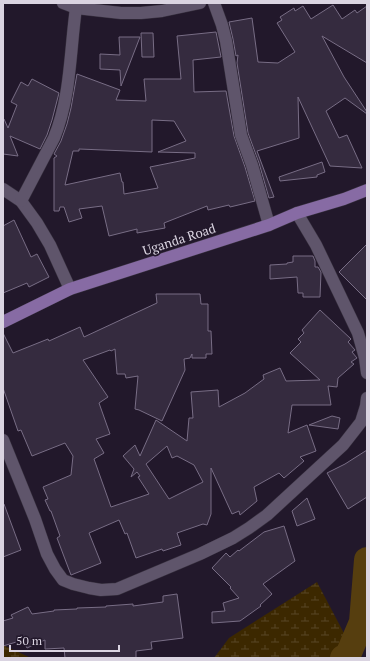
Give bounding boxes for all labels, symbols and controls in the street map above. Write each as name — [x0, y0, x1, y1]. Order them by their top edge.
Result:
street label: Uganda Road — [140, 219, 218, 259]
scale bar — [10, 627, 119, 653]
text: 50 m — [16, 633, 43, 648]

